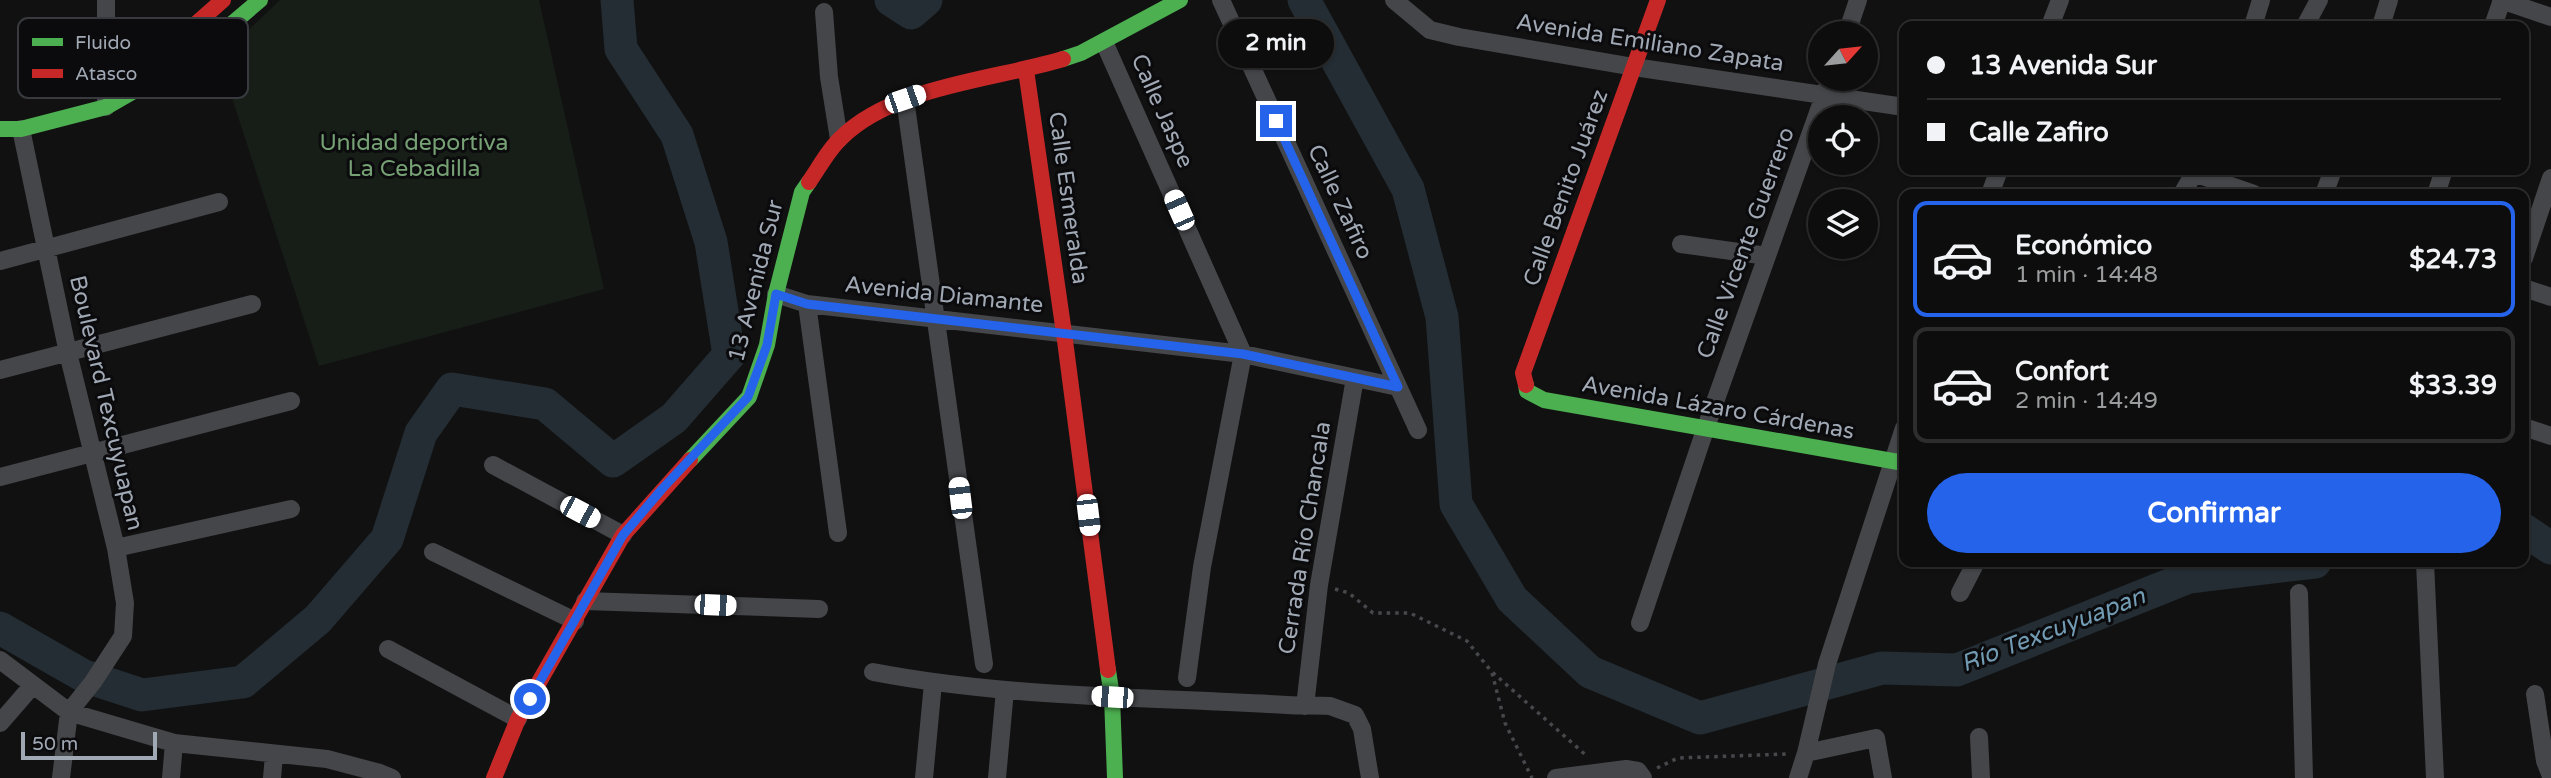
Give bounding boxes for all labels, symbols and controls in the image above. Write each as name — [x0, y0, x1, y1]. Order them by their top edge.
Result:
street label: Avenida Emiliano Zapata — [1514, 8, 1786, 78]
legend — [18, 18, 248, 98]
callout: 2 min — [1218, 19, 1334, 68]
north arrow — [1808, 21, 1878, 91]
map controls — [1808, 21, 1878, 259]
text: 2 min — [1245, 29, 1307, 57]
text: Fluido — [75, 32, 131, 54]
street label: Calle Jaspe — [1124, 50, 1200, 172]
text: 13 Avenida Sur — [1969, 50, 2157, 81]
text: Atasco — [75, 63, 137, 85]
car — [882, 82, 929, 116]
street label: Calle Benito Juárez — [1517, 86, 1615, 290]
route end — [1260, 105, 1292, 137]
button: locate — [1808, 105, 1878, 175]
street label: Calle Esmeralda — [1042, 110, 1094, 286]
text: Calle Zafiro — [1969, 117, 2109, 148]
street label: Calle Vicente Guerrero — [1691, 123, 1801, 363]
park label: Unidad deportiva La Cebadilla — [319, 129, 509, 183]
street label: Calle Zafiro — [1301, 140, 1379, 264]
car — [1161, 187, 1198, 233]
button: layers — [1808, 189, 1878, 259]
street label: 13 Avenida Sur — [722, 197, 790, 365]
icon: car — [1931, 228, 1994, 291]
text: Económico — [2015, 230, 2152, 261]
text: $24.73 — [2409, 244, 2497, 275]
text: 1 min · 14:48 — [2015, 261, 2158, 289]
street label: Avenida Diamante — [843, 271, 1045, 319]
street label: Boulevard Texcuyuapan — [63, 273, 149, 533]
icon: car — [1931, 354, 1994, 417]
text: Confort — [2015, 356, 2109, 387]
street label: Avenida Lázaro Cárdenas — [1579, 370, 1857, 446]
text: $33.39 — [2409, 370, 2497, 401]
text: 2 min · 14:49 — [2015, 387, 2158, 415]
street label: Cerrada Río Chancala — [1273, 420, 1337, 656]
button: Confirmar — [1927, 473, 2501, 553]
car — [948, 476, 973, 520]
car — [557, 493, 604, 531]
car — [1076, 493, 1101, 537]
water label: Río Texcuyuapan — [1957, 581, 2150, 678]
car — [694, 594, 737, 616]
route start — [514, 683, 546, 715]
car — [1091, 685, 1134, 709]
scale bar — [21, 729, 158, 761]
text: 50 m — [32, 733, 78, 755]

